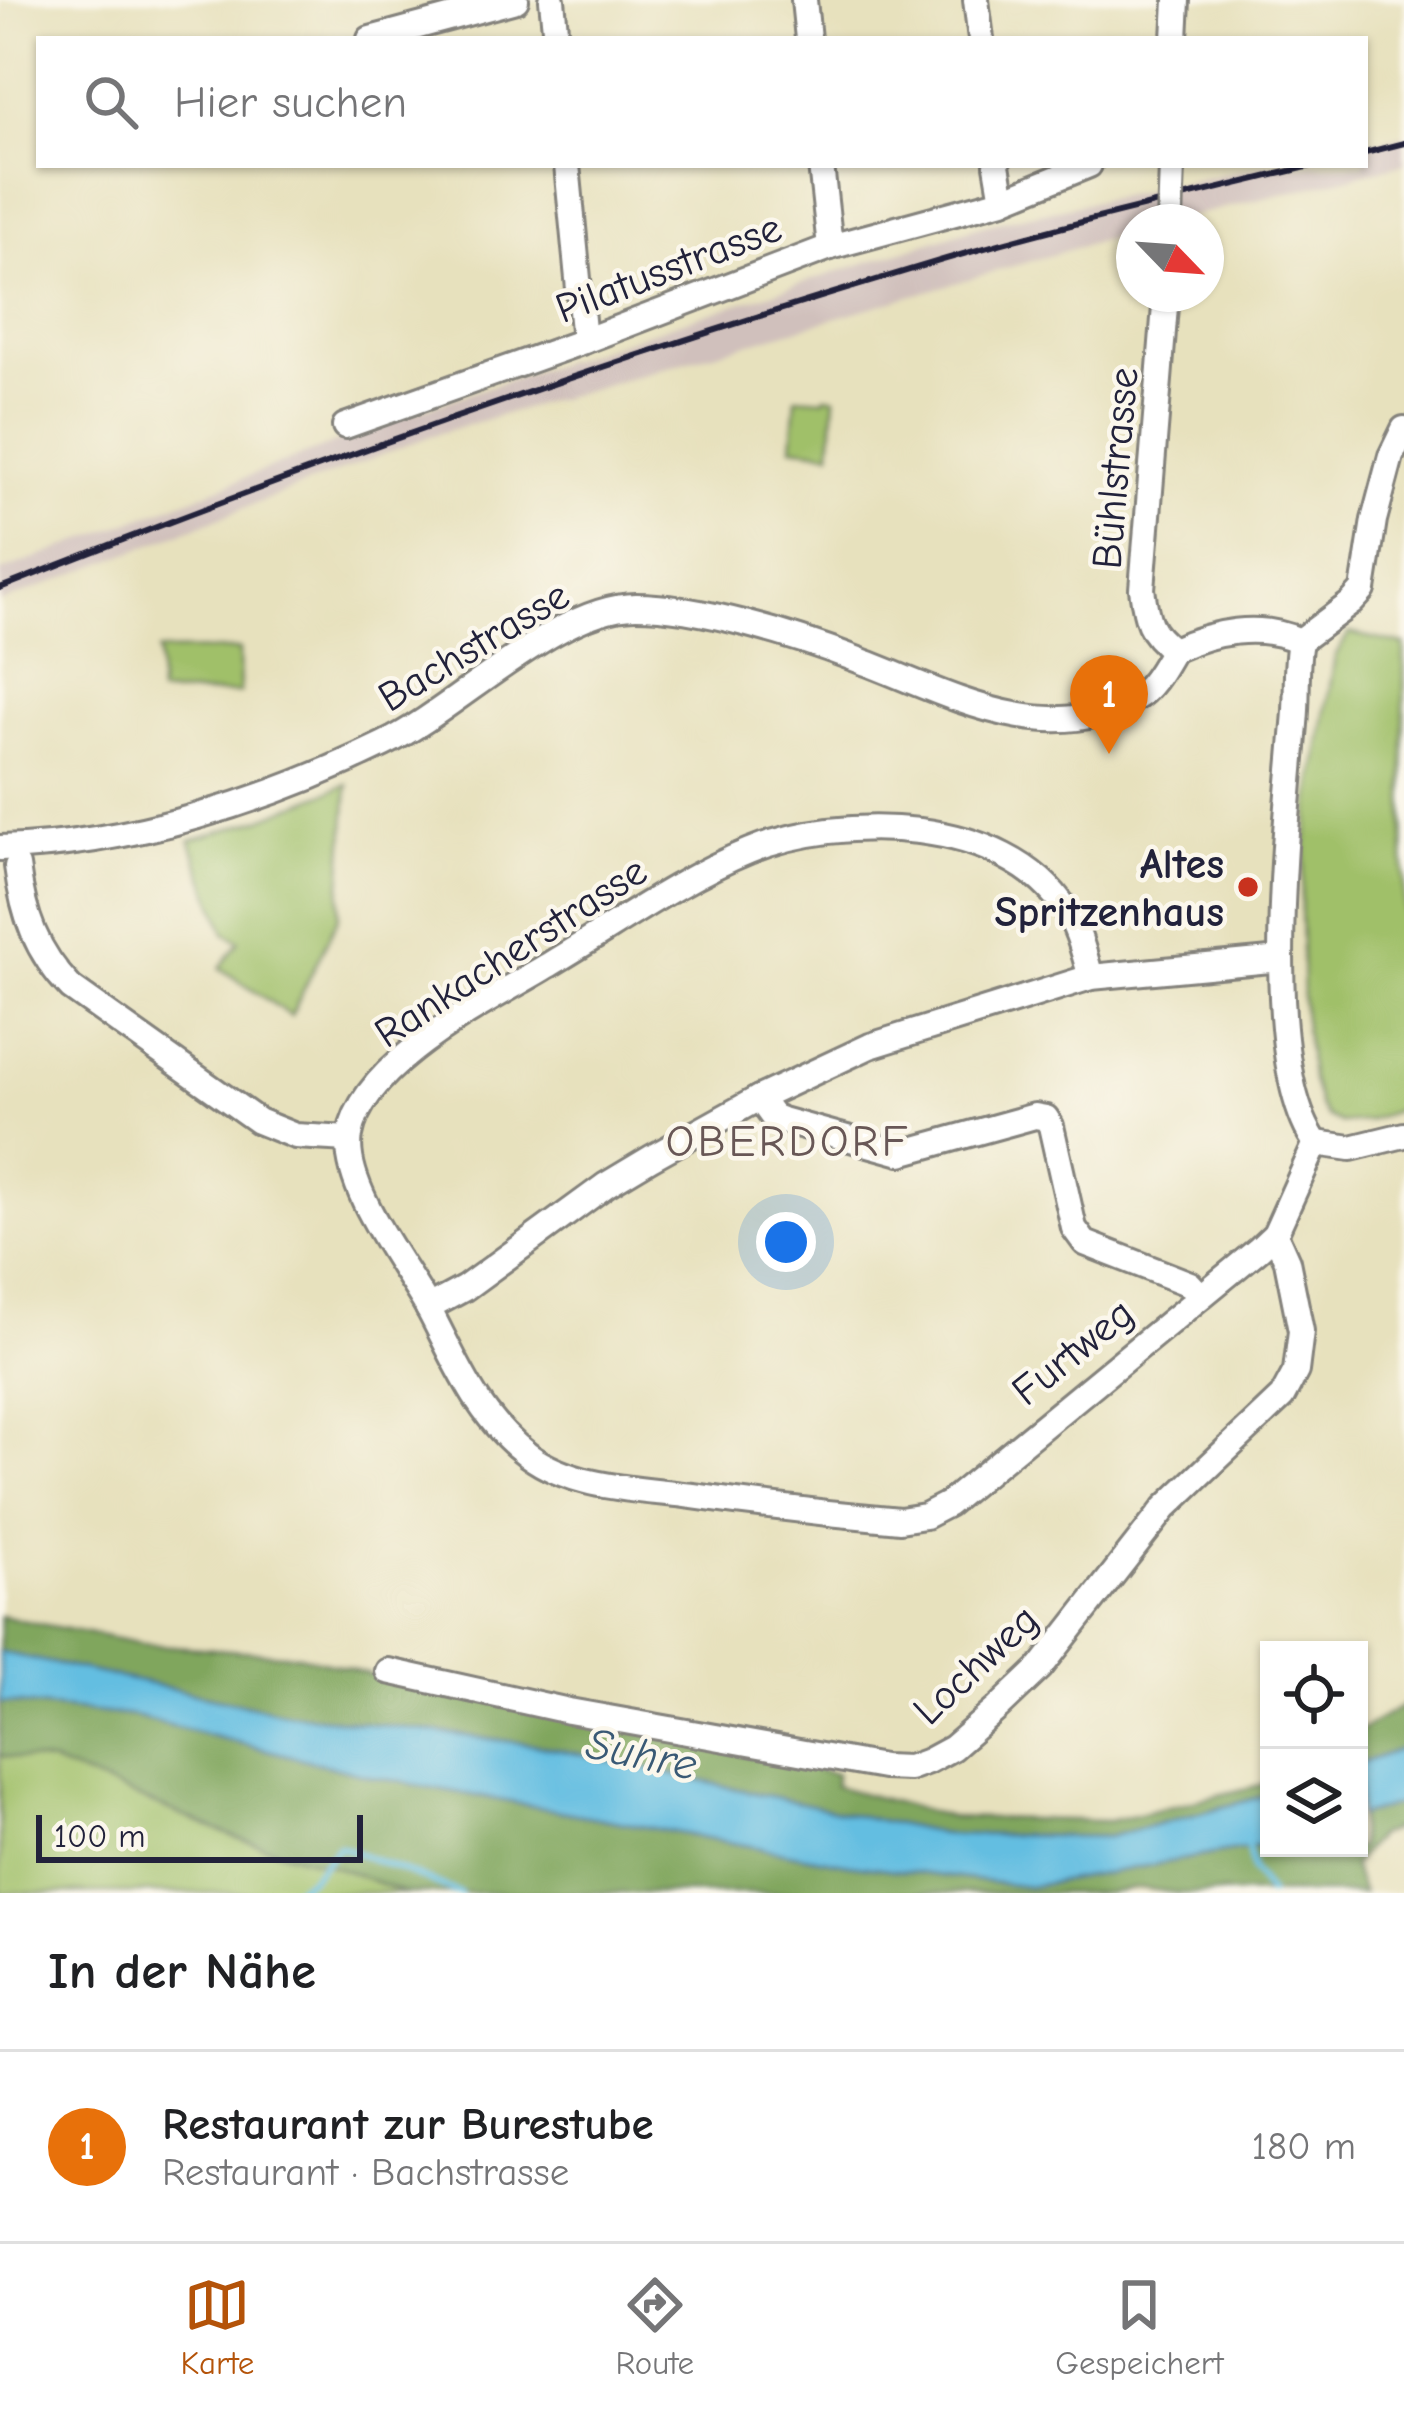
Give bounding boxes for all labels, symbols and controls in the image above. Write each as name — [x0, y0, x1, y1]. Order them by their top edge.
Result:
search box — [36, 36, 1368, 168]
icon: search — [78, 69, 144, 135]
text: Hier suchen — [174, 76, 407, 128]
street label: Pilatusstrasse — [549, 203, 788, 334]
north arrow — [1116, 204, 1224, 312]
street label: Bühlstrasse — [1082, 365, 1149, 571]
street label: Bachstrasse — [370, 570, 578, 722]
pin: 1 — [1070, 655, 1148, 754]
place label: Altes Spritzenhaus — [994, 840, 1224, 937]
street label: Rankacherstrasse — [366, 846, 656, 1058]
marker: Altes Spritzenhaus — [1235, 874, 1261, 900]
district label: OBERDORF — [666, 1115, 910, 1167]
your location — [756, 1212, 816, 1272]
street label: Furtweg — [1002, 1288, 1144, 1416]
street label: Lochweg — [903, 1595, 1049, 1735]
map controls — [1260, 1641, 1368, 1857]
button: locate — [1260, 1641, 1368, 1749]
water label: Suhre — [582, 1717, 702, 1791]
button: layers — [1260, 1749, 1368, 1857]
scale bar — [36, 1809, 363, 1862]
text: 100 m — [54, 1817, 146, 1855]
text: In der Nähe — [48, 1942, 316, 2001]
text: Restaurant zur Burestube — [162, 2098, 654, 2150]
text: 1 — [79, 2124, 95, 2169]
text: 180 m — [1251, 2124, 1356, 2169]
text: Restaurant · Bachstrasse — [162, 2150, 569, 2195]
tab: Karte — [181, 2272, 254, 2382]
tab: Route — [615, 2272, 694, 2382]
tab: Gespeichert — [1055, 2272, 1223, 2382]

